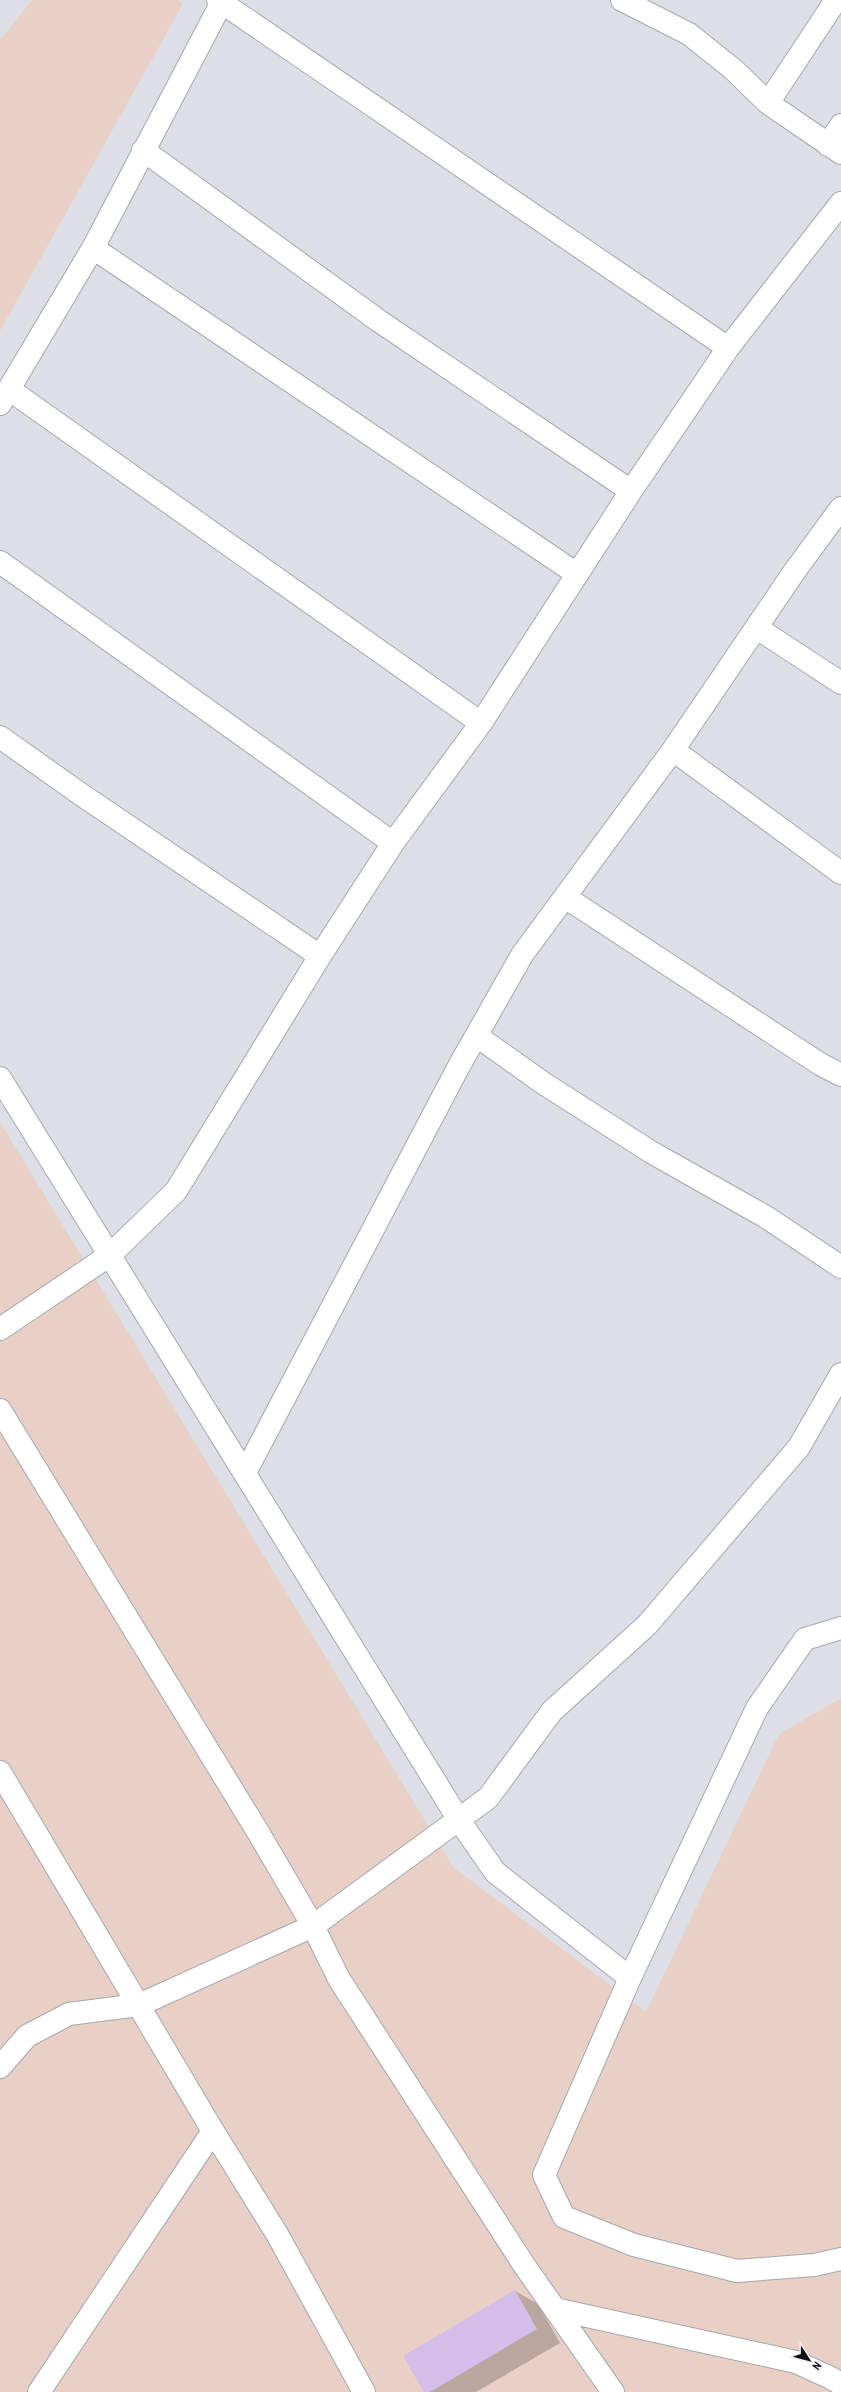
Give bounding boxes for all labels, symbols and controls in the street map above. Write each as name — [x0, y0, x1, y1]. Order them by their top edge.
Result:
north arrow — [789, 2340, 829, 2380]
text: N — [810, 2359, 825, 2373]

